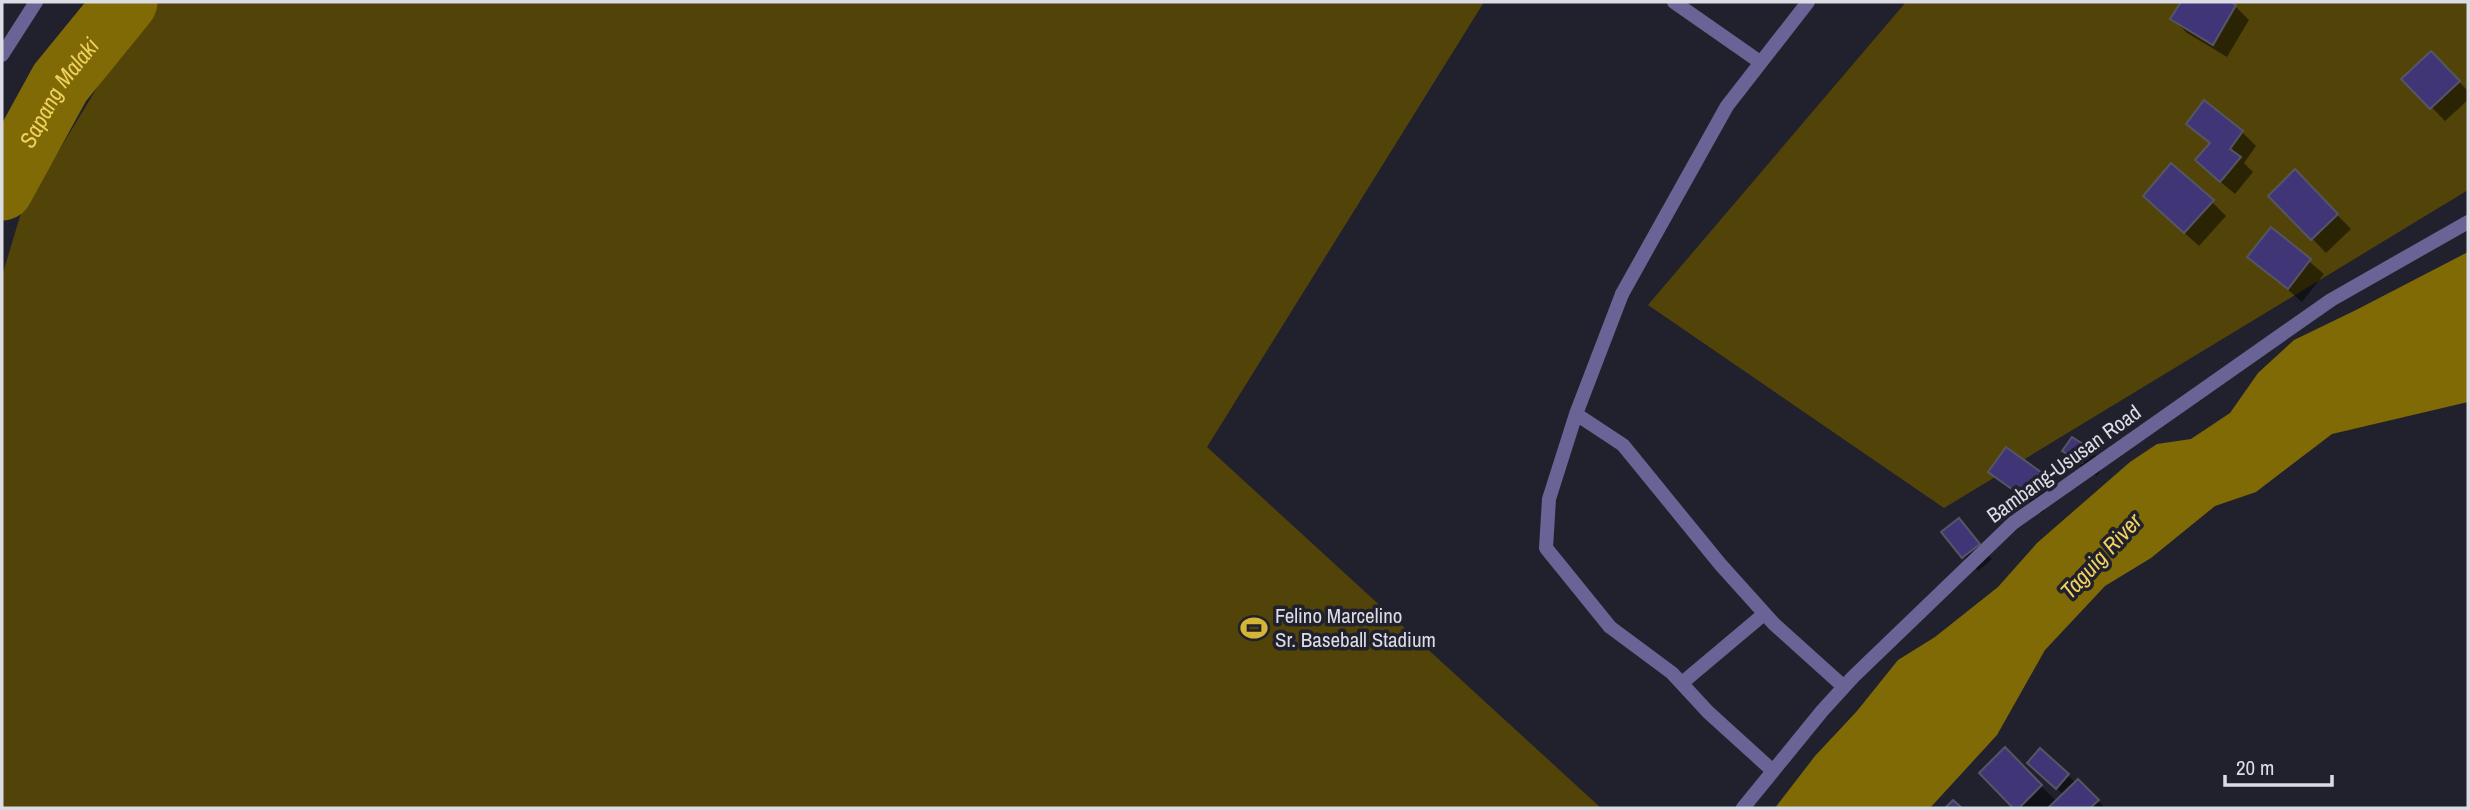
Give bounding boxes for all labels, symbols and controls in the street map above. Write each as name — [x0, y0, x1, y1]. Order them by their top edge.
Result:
water label: Sapang Malaki — [11, 30, 106, 153]
street label: Bambang-Ususan Road — [1981, 398, 2147, 529]
water label: Taguig River — [2053, 506, 2149, 605]
place label: Felino Marcelino Sr. Baseball Stadium — [1275, 601, 1436, 654]
sports icon: Felino Marcelino Sr. Baseball Stadium — [1239, 613, 1269, 643]
scale bar — [2225, 744, 2332, 788]
text: 20 m — [2236, 753, 2274, 782]

